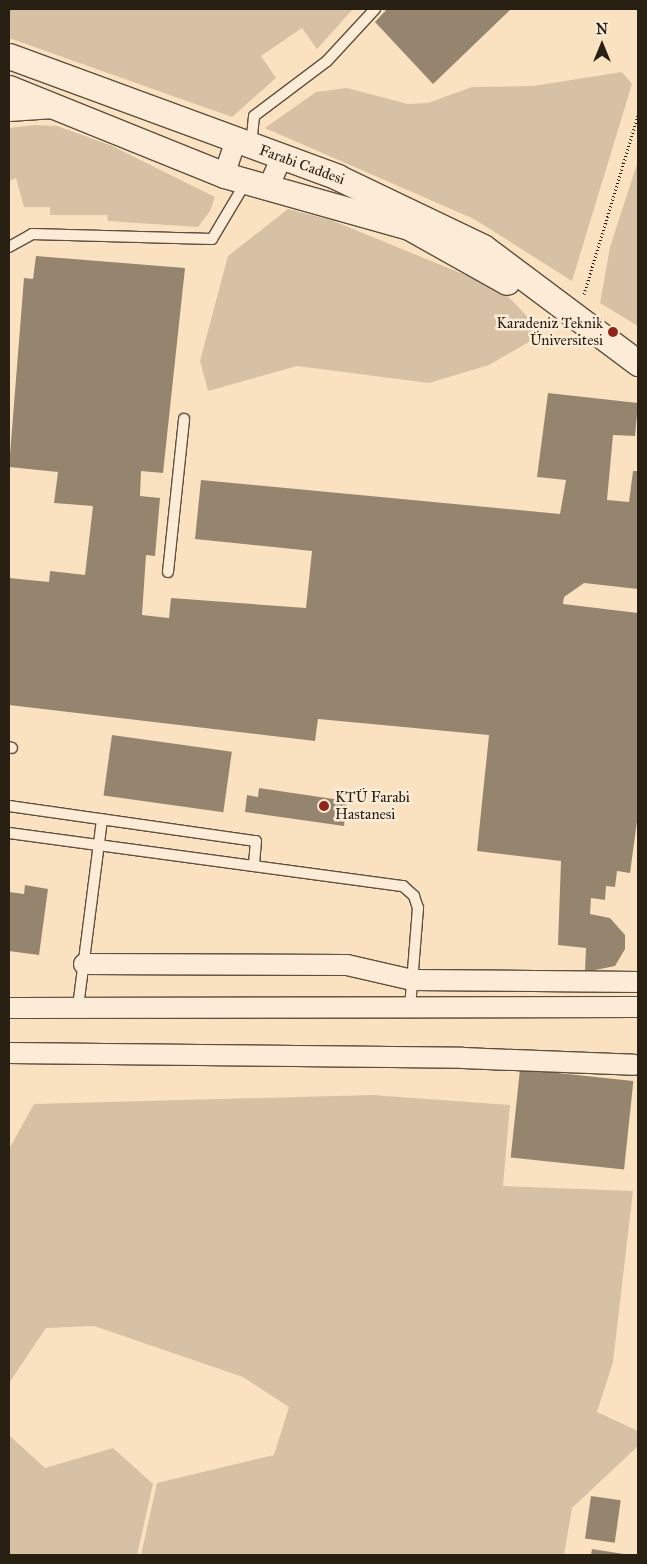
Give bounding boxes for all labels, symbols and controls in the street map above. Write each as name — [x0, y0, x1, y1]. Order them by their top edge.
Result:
north arrow — [577, 20, 627, 70]
text: N — [596, 21, 608, 38]
street label: Farabi Caddesi — [257, 141, 347, 189]
place label: Karadeniz Teknik Üniversitesi — [496, 314, 603, 349]
marker: Karadeniz Teknik Üniversitesi — [607, 326, 619, 338]
place label: KTÜ Farabi Hastanesi — [335, 788, 410, 823]
marker: KTÜ Farabi Hastanesi — [317, 799, 331, 813]

